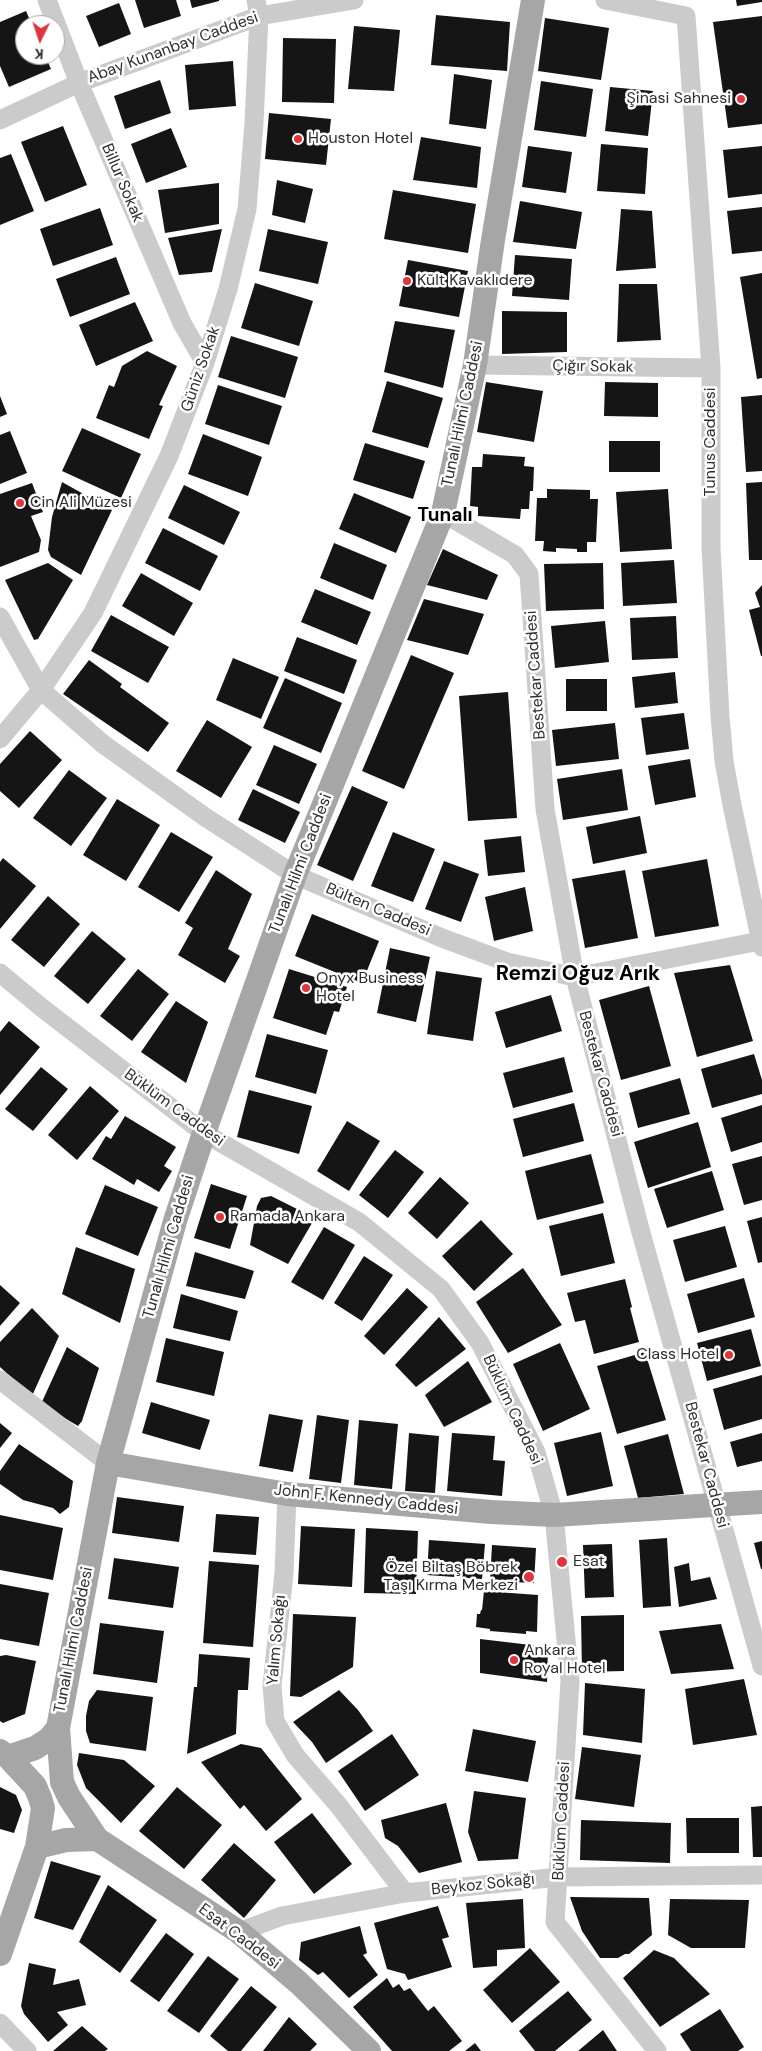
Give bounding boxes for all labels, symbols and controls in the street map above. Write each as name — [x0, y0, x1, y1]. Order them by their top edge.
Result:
street label: Abay Kunanbay Caddesi — [85, 8, 261, 88]
north arrow — [15, 15, 65, 65]
text: K — [34, 45, 44, 63]
place label: Şinasi Sahnesi — [627, 89, 731, 109]
marker: Şinasi Sahnesi — [735, 93, 747, 105]
place label: Houston Hotel — [308, 129, 413, 149]
marker: Houston Hotel — [292, 133, 304, 145]
street label: Billur Sokak — [97, 141, 147, 225]
place label: Kült Kavaklıdere — [417, 271, 532, 291]
marker: Kült Kavaklıdere — [401, 275, 413, 287]
street label: Güniz Sokak — [177, 324, 225, 414]
street label: Tunalı Hilmi Caddesi — [438, 339, 488, 489]
street label: Çığır Sokak — [552, 357, 634, 377]
street label: Tunus Caddesi — [701, 387, 721, 497]
place label: Cin Ali Müzesi — [30, 493, 132, 513]
marker: Cin Ali Müzesi — [14, 497, 26, 509]
district label: Tunalı — [417, 505, 473, 527]
street label: Bestekar Caddesi — [522, 610, 550, 740]
street label: Tunalı Hilmi Caddesi — [265, 791, 337, 937]
street label: Bülten Caddesi — [323, 879, 433, 941]
district label: Remzi Oğuz Arık — [496, 961, 660, 987]
place label: Onyx Business Hotel — [316, 969, 423, 1007]
marker: Onyx Business Hotel — [300, 982, 312, 994]
street label: Bestekar Caddesi — [574, 1009, 626, 1139]
street label: Büklüm Caddesi — [120, 1065, 228, 1151]
street label: Tunalı Hilmi Caddesi — [139, 1173, 199, 1321]
place label: Ramada Ankara — [230, 1207, 345, 1227]
marker: Ramada Ankara — [214, 1211, 226, 1223]
place label: Class Hotel — [636, 1345, 719, 1365]
marker: Class Hotel — [723, 1349, 735, 1361]
street label: Büklüm Caddesi — [478, 1352, 546, 1468]
street label: Bestekar Caddesi — [680, 1400, 732, 1530]
street label: John F. Kennedy Caddesi — [273, 1481, 459, 1519]
place label: Esat — [573, 1552, 605, 1572]
marker: Esat — [555, 1555, 569, 1569]
place label: Özel Biltaş Böbrek Taşı Kırma Merkezi — [383, 1558, 518, 1596]
street label: Tunalı Hilmi Caddesi — [50, 1565, 98, 1715]
marker: Özel Biltaş Böbrek Taşı Kırma Merkezi — [522, 1570, 536, 1584]
street label: Yalım Sokağı — [263, 1594, 291, 1686]
place label: Ankara Royal Hotel — [524, 1641, 606, 1679]
marker: Ankara Royal Hotel — [508, 1654, 520, 1666]
street label: Büklüm Caddesi — [549, 1761, 575, 1881]
street label: Beykoz Sokağı — [430, 1870, 536, 1900]
street label: Esat Caddesi — [194, 1900, 284, 1974]

